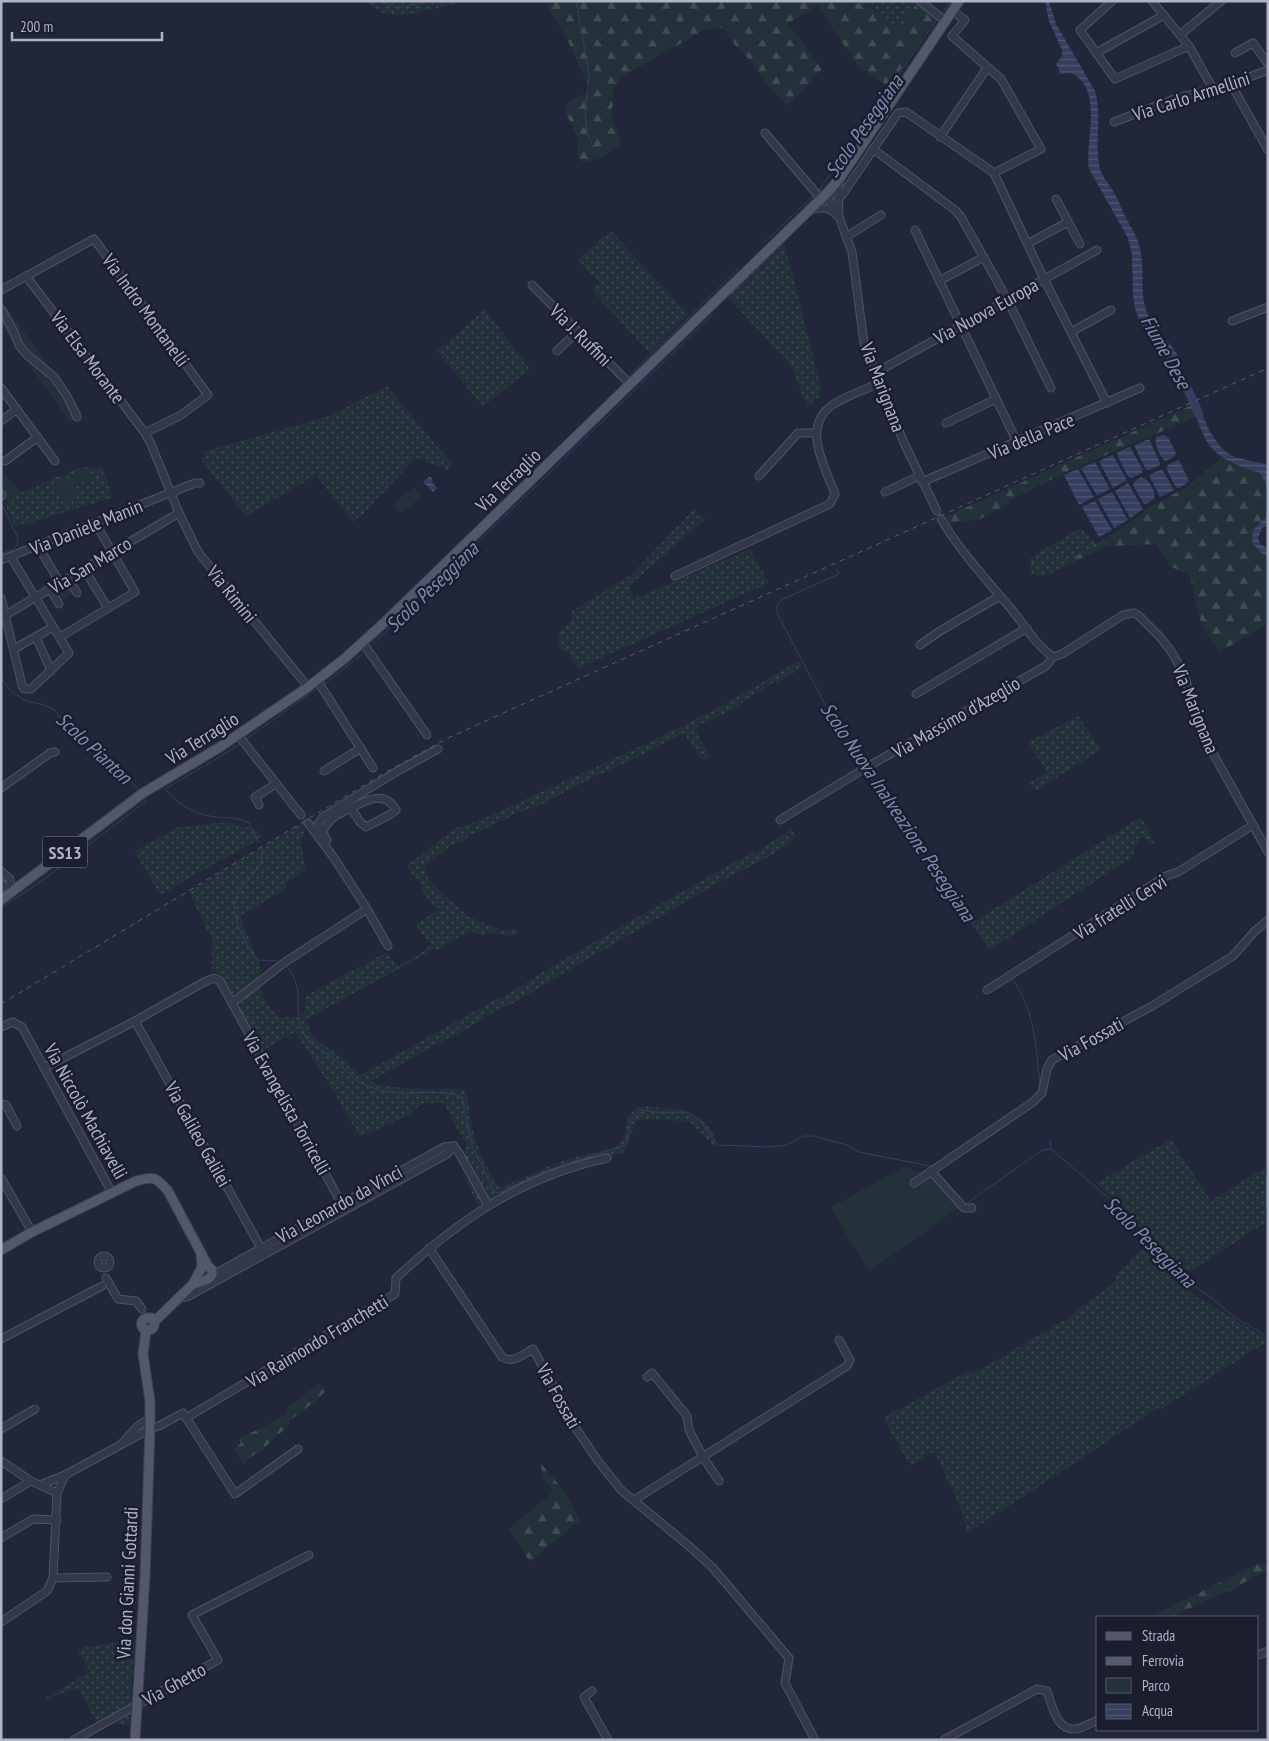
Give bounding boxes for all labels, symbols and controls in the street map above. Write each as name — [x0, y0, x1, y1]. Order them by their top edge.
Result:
scale bar — [12, 10, 162, 42]
text: 200 m — [20, 17, 53, 36]
street label: Via Carlo Armellini — [1128, 66, 1253, 127]
water label: Scolo Peseggiana — [819, 69, 909, 182]
street label: Via Indro Montanelli — [96, 248, 195, 371]
street label: Via Nuova Europa — [929, 272, 1042, 350]
street label: Via J. Ruffini — [544, 298, 617, 371]
street label: Via Elsa Morante — [45, 305, 131, 408]
water label: Fiume Dese — [1135, 310, 1198, 395]
street label: Via Marignana — [855, 338, 911, 435]
street label: Via della Pace — [983, 407, 1078, 465]
street label: Via Terraglio — [470, 443, 546, 518]
street label: Via Daniele Manin — [25, 494, 146, 561]
street label: Via San Marco — [43, 531, 136, 600]
water label: Scolo Peseggiana — [380, 535, 485, 638]
street label: Via Rimini — [201, 560, 262, 627]
street label: Via Marignana — [1167, 660, 1225, 757]
street label: Via Massimo d'Azeglio — [887, 671, 1024, 764]
water label: Scolo Nuova Inalveazione Peseggiana — [815, 697, 982, 927]
water label: Scolo Pianton — [51, 706, 138, 791]
street label: Via Terraglio — [160, 706, 243, 770]
road number: SS13 — [42, 836, 88, 868]
street label: Via fratelli Cervi — [1068, 869, 1171, 945]
street label: Via Fossati — [1054, 1011, 1128, 1067]
street label: Via Evangelista Torricelli — [237, 1026, 336, 1179]
street label: Via Niccolò Machiavelli — [38, 1038, 133, 1183]
street label: Via Galileo Galilei — [159, 1076, 237, 1191]
street label: Via Leonardo da Vinci — [271, 1159, 406, 1249]
water label: Scolo Peseggiana — [1099, 1191, 1202, 1294]
street label: Via Raimondo Franchetti — [241, 1289, 392, 1393]
street label: Via Fossati — [531, 1359, 587, 1433]
street label: Via don Gianni Gottardi — [111, 1506, 143, 1661]
legend — [1096, 1616, 1259, 1731]
text: Strada — [1142, 1626, 1175, 1645]
text: Ferrovia — [1142, 1651, 1184, 1670]
street label: Via Ghetto — [137, 1657, 210, 1712]
text: Parco — [1142, 1676, 1170, 1695]
text: Acqua — [1142, 1701, 1173, 1720]

